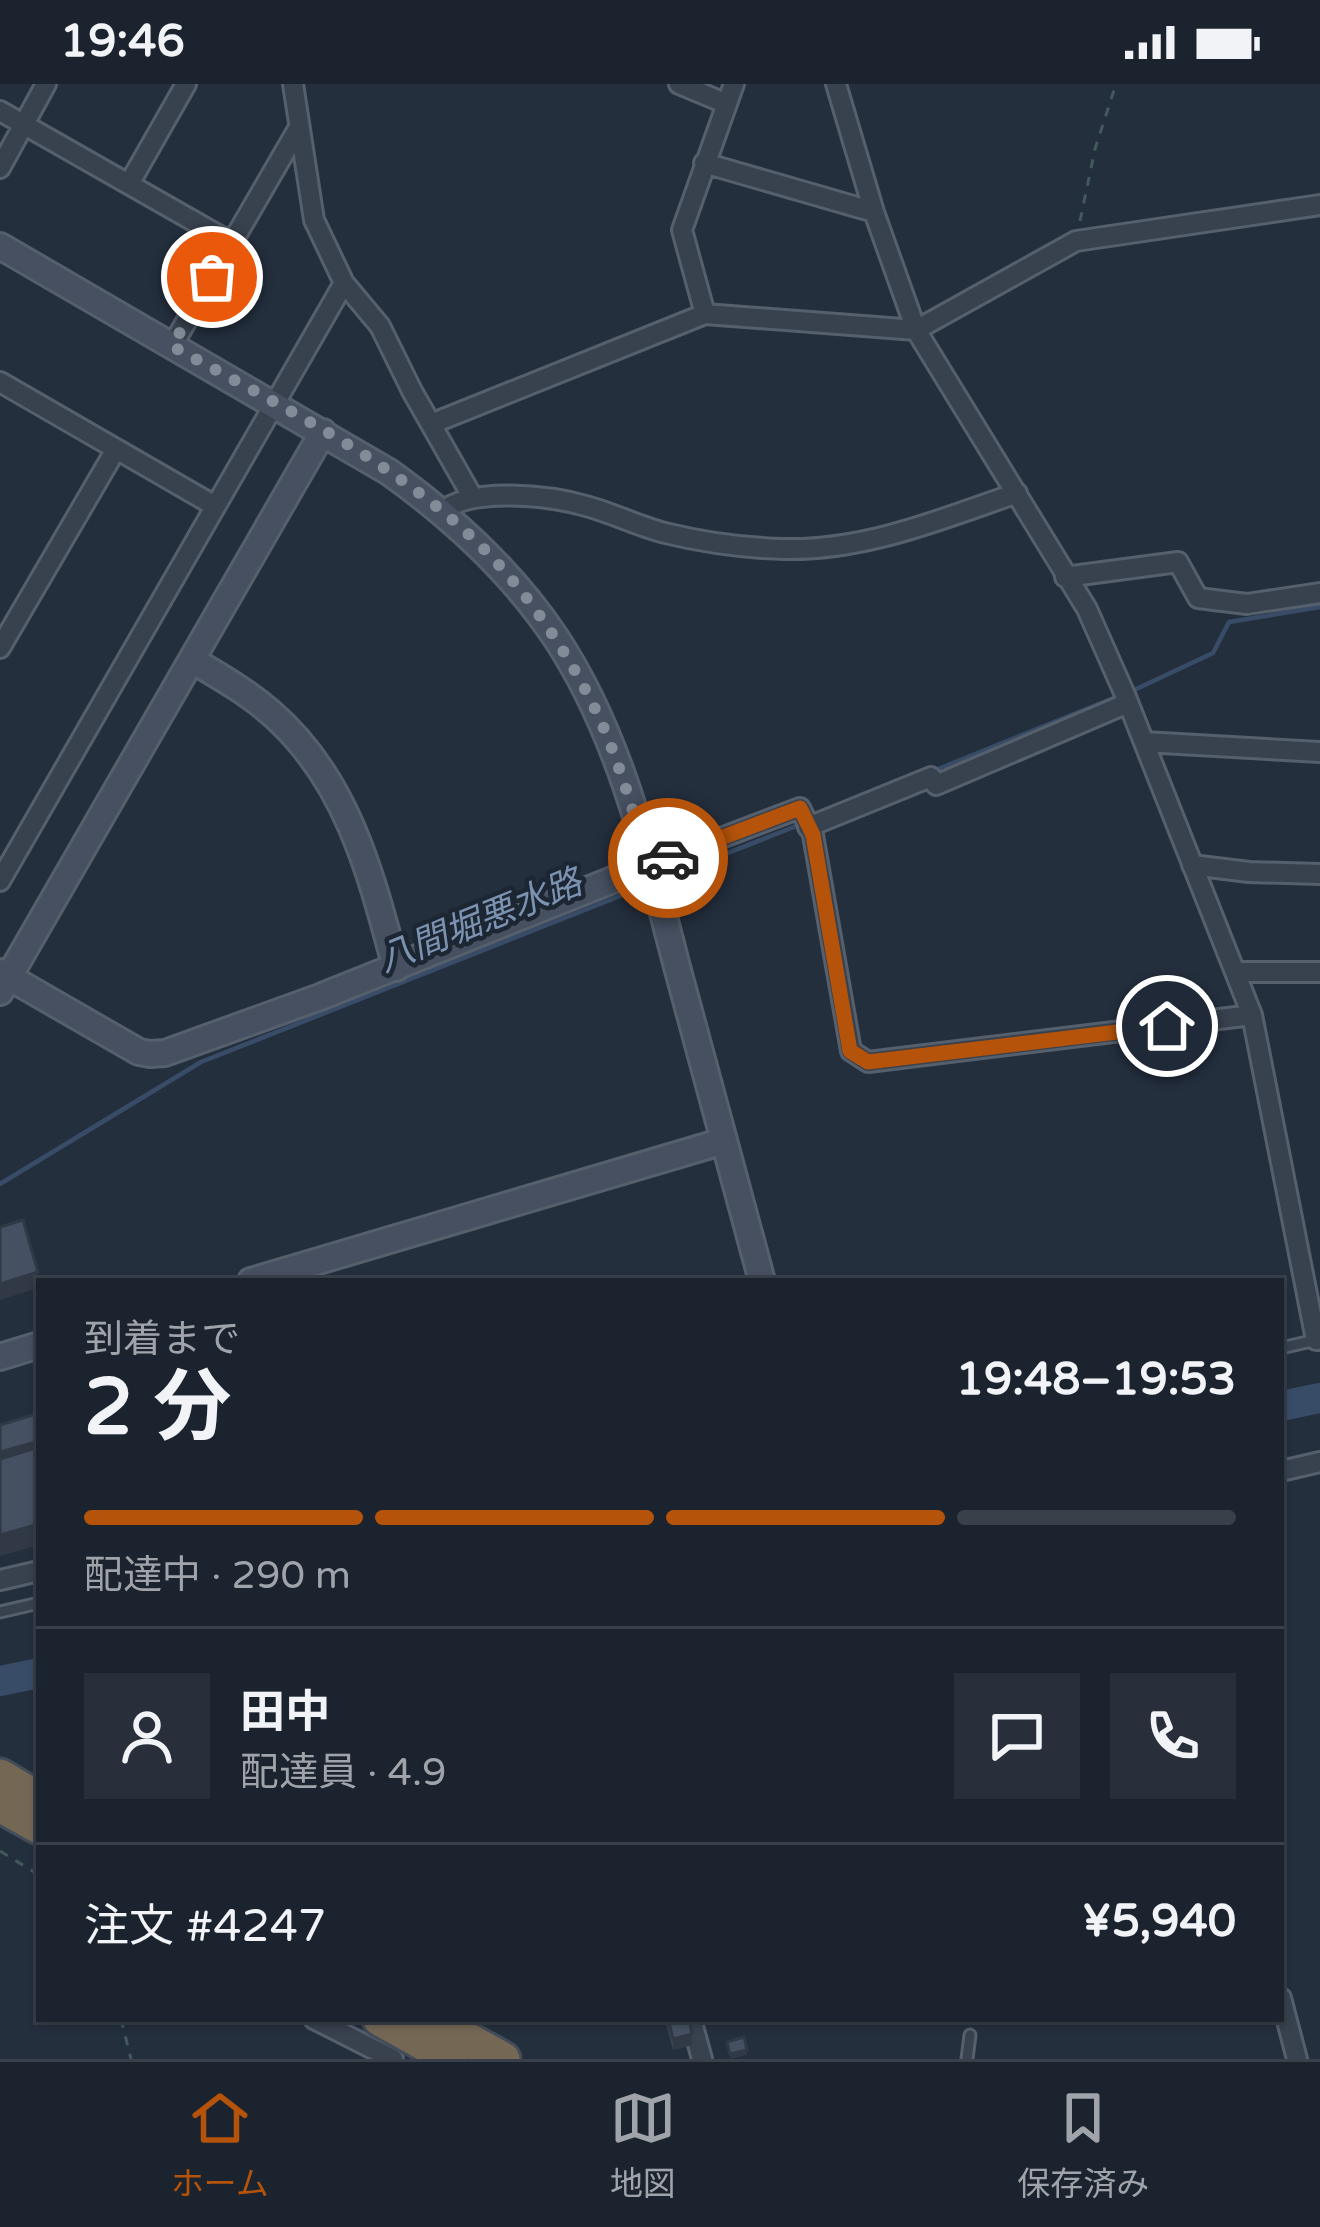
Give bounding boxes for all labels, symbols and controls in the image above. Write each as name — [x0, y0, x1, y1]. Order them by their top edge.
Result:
text: 19:46 — [60, 15, 185, 69]
pin — [161, 226, 263, 328]
icon: bag — [179, 244, 245, 310]
courier — [608, 798, 728, 918]
icon: car — [635, 825, 701, 891]
water label: 八間堀悪水路 — [372, 859, 591, 981]
pin — [1116, 975, 1218, 1077]
icon: home — [1134, 993, 1200, 1059]
text: 到着まで — [84, 1316, 240, 1363]
text: 19:48–19:53 — [956, 1353, 1236, 1407]
text: 2 分 — [84, 1361, 231, 1455]
text: 配達中 · 290 m — [84, 1552, 351, 1599]
button: person — [84, 1673, 210, 1799]
button: chat — [954, 1673, 1080, 1799]
button: phone — [1110, 1673, 1236, 1799]
text: 田中 — [240, 1686, 330, 1740]
text: 配達員 · 4.9 — [240, 1749, 447, 1796]
text: ¥5,940 — [1082, 1895, 1236, 1949]
text: 注文 #4247 — [84, 1900, 326, 1954]
tab: ホーム — [171, 2085, 269, 2205]
tab: 地図 — [610, 2085, 676, 2205]
tab: 保存済み — [1017, 2085, 1149, 2205]

